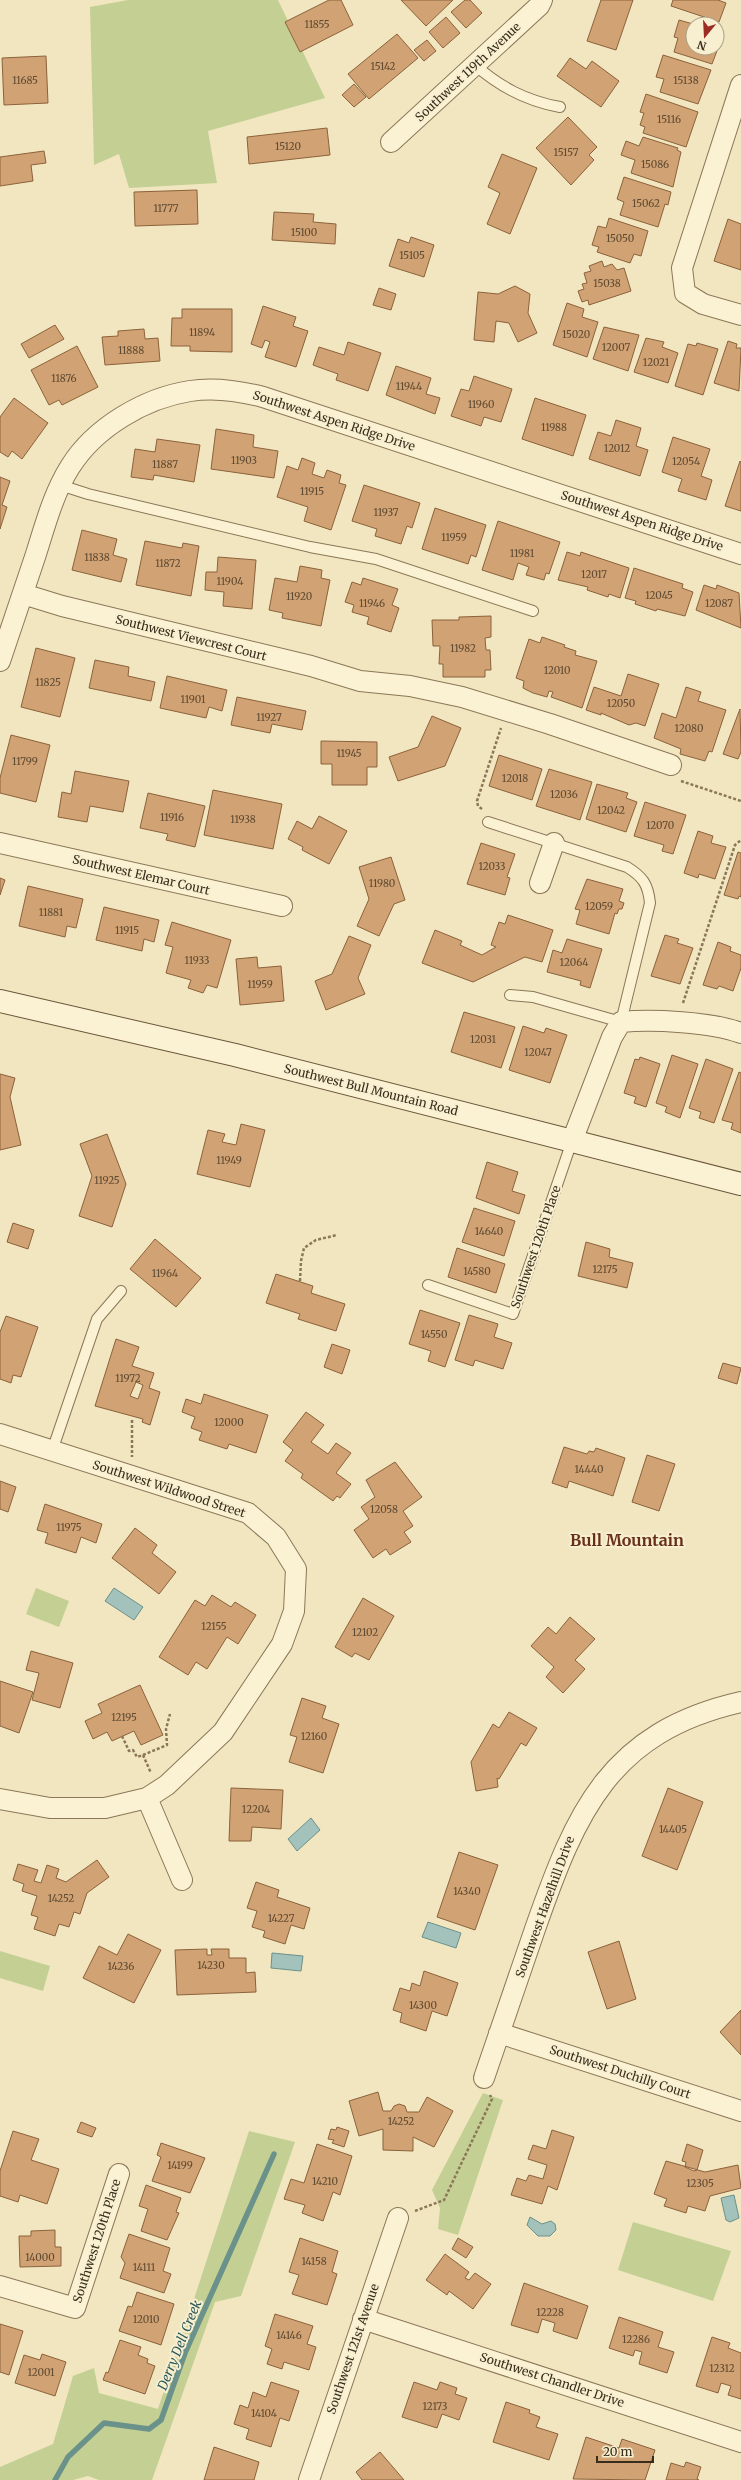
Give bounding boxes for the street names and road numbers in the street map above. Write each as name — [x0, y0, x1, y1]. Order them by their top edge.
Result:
street label: Southwest 119th Avenue — [412, 19, 523, 124]
street label: Southwest Aspen Ridge Drive — [251, 387, 417, 454]
street label: Southwest Aspen Ridge Drive — [559, 487, 725, 554]
street label: Southwest Viewcrest Court — [114, 611, 269, 664]
street label: Southwest Elemar Court — [71, 851, 211, 898]
street label: Southwest Bull Mountain Road — [283, 1061, 460, 1118]
street label: Southwest 120th Place — [507, 1183, 564, 1310]
street label: Southwest Wildwood Street — [91, 1457, 248, 1520]
street label: Southwest Hazelhill Drive — [512, 1834, 577, 1980]
street label: Southwest Duchilly Court — [548, 2042, 693, 2102]
street label: Southwest 120th Place — [69, 2177, 124, 2305]
street label: Southwest 121st Avenue — [323, 2282, 382, 2416]
street label: Southwest Chandler Drive — [478, 2349, 626, 2410]

